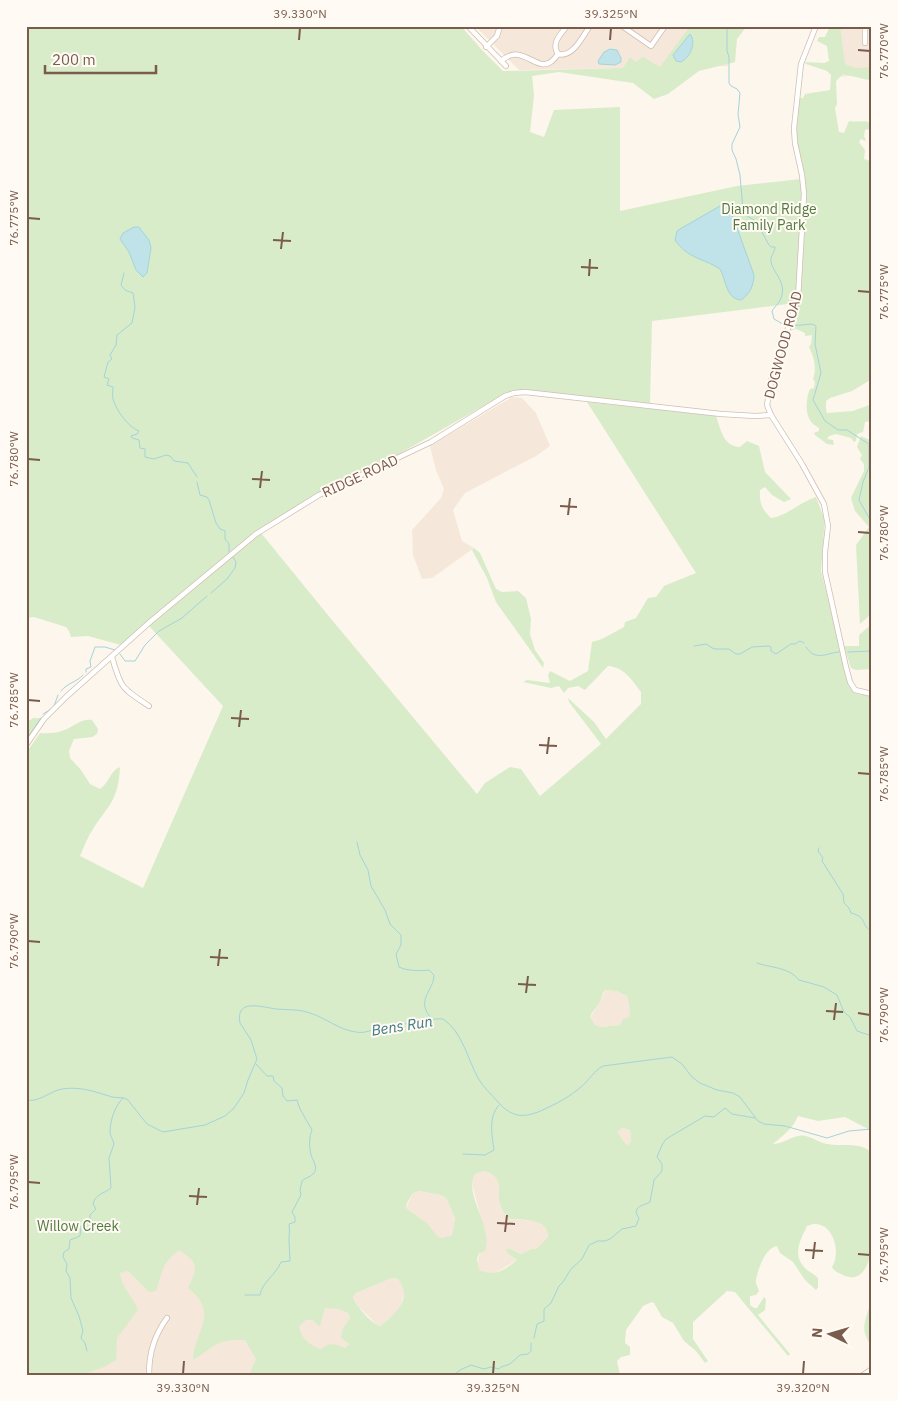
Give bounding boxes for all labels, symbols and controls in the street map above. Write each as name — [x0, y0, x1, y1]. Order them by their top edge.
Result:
text: 39.330°N — [273, 6, 327, 21]
text: 39.325°N — [584, 6, 638, 21]
text: 76.770°W — [876, 23, 891, 79]
scale bar — [45, 42, 156, 74]
text: 200 m — [52, 50, 96, 69]
text: 76.775°W — [6, 190, 21, 246]
park label: Diamond Ridge Family Park — [721, 200, 817, 234]
text: 76.775°W — [876, 264, 891, 320]
street label: DOGWOOD ROAD — [760, 289, 806, 401]
text: 76.780°W — [6, 431, 21, 487]
street label: RIDGE ROAD — [319, 451, 401, 501]
text: 76.780°W — [876, 505, 891, 561]
text: 76.785°W — [6, 672, 21, 728]
text: 76.785°W — [876, 746, 891, 802]
text: 76.790°W — [6, 913, 21, 969]
text: 76.790°W — [876, 987, 891, 1043]
water label: Bens Run — [370, 1011, 434, 1040]
text: 76.795°W — [6, 1154, 21, 1210]
park label: Willow Creek — [37, 1217, 120, 1235]
text: 76.795°W — [876, 1227, 891, 1283]
north arrow — [806, 1308, 856, 1358]
text: N — [808, 1327, 826, 1339]
text: 39.330°N — [156, 1380, 210, 1395]
text: 39.325°N — [466, 1380, 520, 1395]
text: 39.320°N — [776, 1380, 830, 1395]

